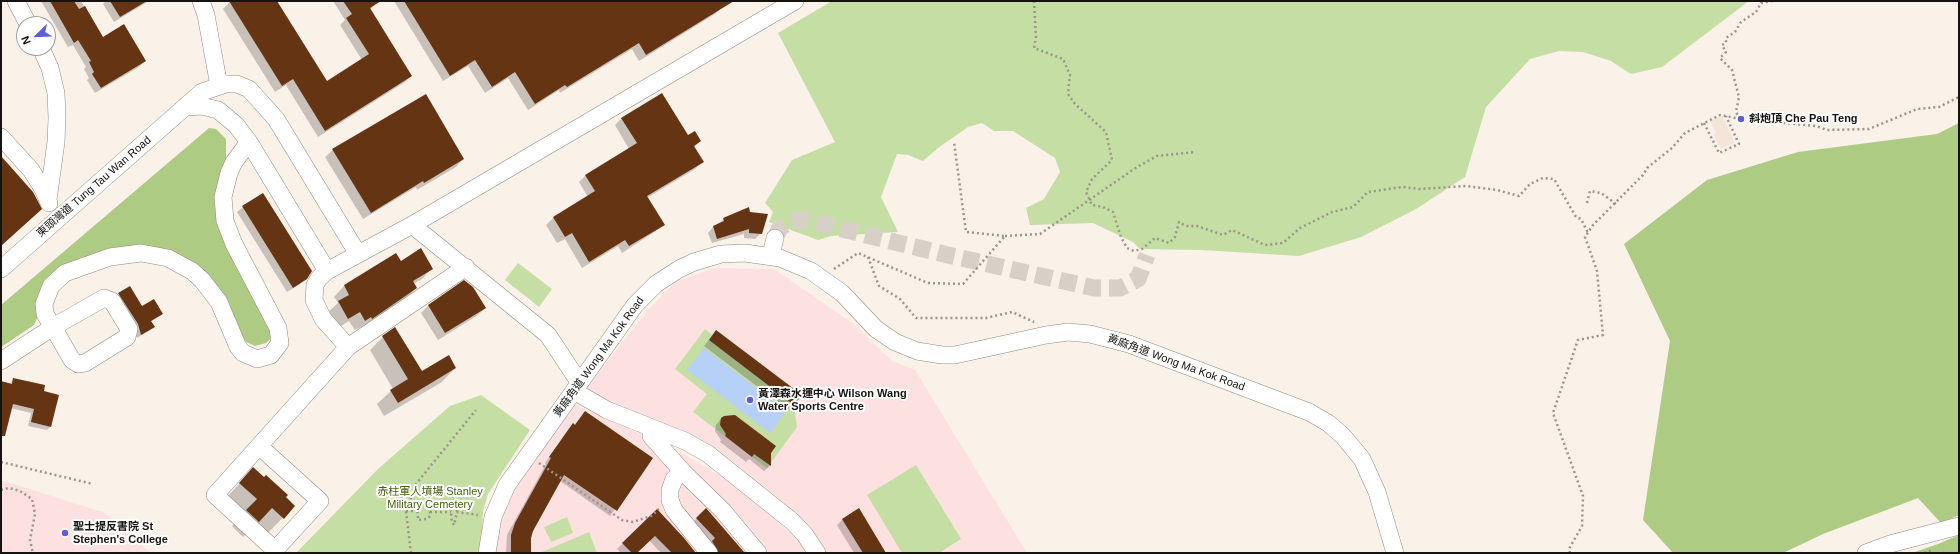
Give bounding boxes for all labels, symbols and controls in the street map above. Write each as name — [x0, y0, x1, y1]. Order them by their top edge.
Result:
north arrow — [16, 16, 56, 56]
text: N — [19, 34, 33, 46]
place label: 斜炮頂 Che Pau Teng — [1749, 112, 1858, 126]
marker: 斜炮頂 Che Pau Teng — [1736, 114, 1746, 124]
street label: 東頭灣道 Tung Tau Wan Road — [34, 134, 154, 240]
street label: 黃麻角道 Wong Ma Kok Road — [551, 294, 647, 420]
street label: 黃麻角道 Wong Ma Kok Road — [1105, 332, 1247, 394]
place label: 黃澤森水運中心 Wilson Wang Water Sports Centre — [758, 387, 907, 413]
marker: 黃澤森水運中心 Wilson Wang Water Sports Centre — [745, 395, 755, 405]
park label: 赤柱軍人墳場 Stanley Military Cemetery — [377, 485, 483, 511]
place label: 聖士提反書院 St Stephen's College — [73, 520, 168, 546]
marker: 聖士提反書院 St Stephen's College — [60, 528, 70, 538]

